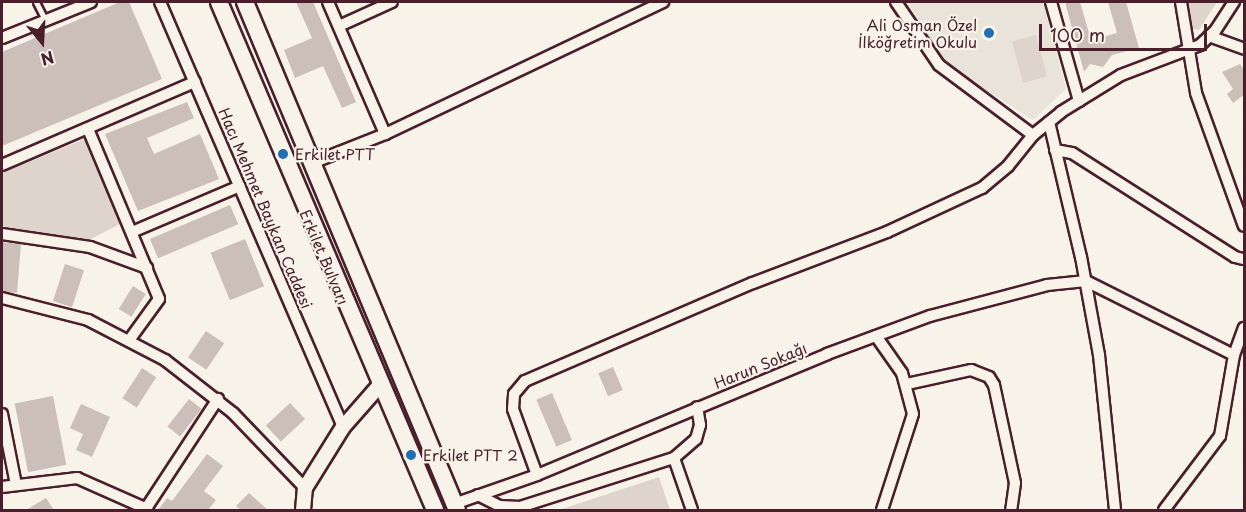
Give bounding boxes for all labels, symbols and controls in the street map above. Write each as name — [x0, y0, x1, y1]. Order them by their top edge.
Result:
north arrow — [12, 12, 72, 72]
scale bar — [1042, 12, 1210, 50]
place label: Ali Osman Özel İlköğretim Okulu — [858, 15, 977, 50]
text: 100 m — [1050, 21, 1105, 48]
marker: Ali Osman Özel İlköğretim Okulu — [982, 26, 996, 40]
text: N — [38, 46, 57, 72]
street label: Hacı Mehmet Baykan Caddesi — [215, 104, 317, 312]
place label: Erkilet PTT — [295, 145, 377, 163]
marker: Erkilet PTT — [276, 147, 290, 161]
street label: Erkilet Bulvarı — [297, 206, 353, 308]
street label: Harun Sokağı — [711, 338, 809, 392]
place label: Erkilet PTT 2 — [423, 446, 520, 464]
marker: Erkilet PTT 2 — [404, 448, 418, 462]

